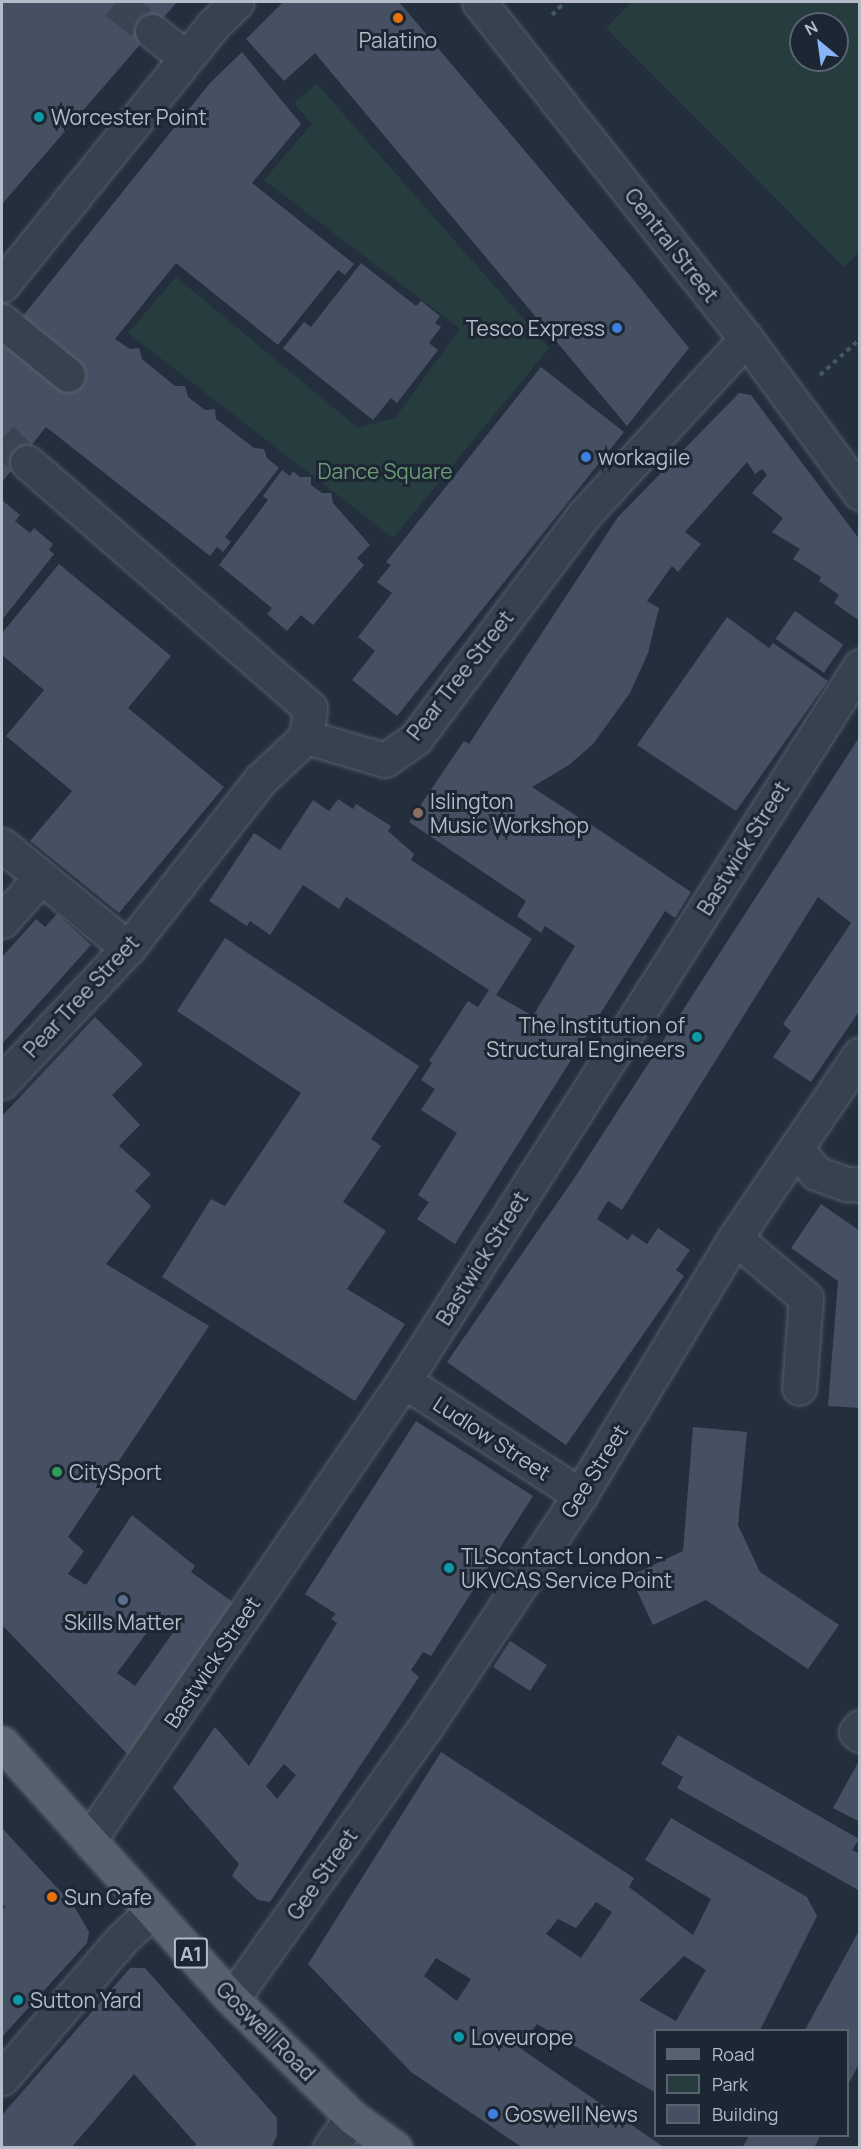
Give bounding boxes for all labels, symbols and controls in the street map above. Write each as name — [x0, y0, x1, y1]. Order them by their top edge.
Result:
marker: Palatino — [391, 11, 405, 25]
north arrow — [789, 12, 849, 72]
text: N — [801, 16, 822, 40]
place label: Palatino — [359, 27, 437, 53]
place label: Worcester Point — [51, 104, 207, 130]
marker: Worcester Point — [32, 110, 46, 124]
street label: Central Street — [620, 183, 724, 307]
place label: Tesco Express — [466, 315, 605, 341]
marker: Tesco Express — [610, 321, 624, 335]
place label: workagile — [598, 444, 690, 470]
marker: workagile — [579, 450, 593, 464]
park label: Dance Square — [317, 458, 453, 484]
street label: Pear Tree Street — [402, 605, 518, 745]
street label: Bastwick Street — [692, 776, 794, 920]
place label: Islington Music Workshop — [430, 788, 589, 838]
marker: Islington Music Workshop — [411, 806, 425, 820]
street label: Pear Tree Street — [18, 930, 144, 1062]
place label: The Institution of Structural Engineers — [486, 1012, 685, 1062]
marker: The Institution of Structural Engineers — [690, 1030, 704, 1044]
street label: Bastwick Street — [431, 1186, 533, 1330]
street label: Ludlow Street — [429, 1391, 555, 1485]
street label: Gee Street — [555, 1420, 633, 1522]
place label: CitySport — [69, 1459, 162, 1485]
marker: CitySport — [50, 1465, 64, 1479]
place label: TLScontact London - UKVCAS Service Point — [461, 1543, 672, 1593]
marker: TLScontact London - UKVCAS Service Point — [442, 1561, 456, 1575]
street label: Bastwick Street — [159, 1592, 265, 1732]
marker: Skills Matter — [116, 1593, 130, 1607]
place label: Skills Matter — [64, 1609, 182, 1635]
street label: Gee Street — [281, 1824, 363, 1924]
place label: Sun Cafe — [64, 1884, 152, 1910]
marker: Sun Cafe — [45, 1890, 59, 1904]
road number: A1 — [173, 1936, 209, 1970]
street label: Goswell Road — [211, 1976, 321, 2086]
place label: Sutton Yard — [30, 1987, 142, 2013]
marker: Sutton Yard — [11, 1993, 25, 2007]
place label: Loveurope — [471, 2024, 573, 2050]
legend — [654, 2029, 849, 2137]
marker: Loveurope — [452, 2030, 466, 2044]
text: Road — [712, 2042, 755, 2066]
text: Park — [712, 2072, 748, 2096]
place label: Goswell News — [505, 2101, 638, 2127]
text: Building — [712, 2102, 778, 2126]
marker: Goswell News — [486, 2107, 500, 2121]

